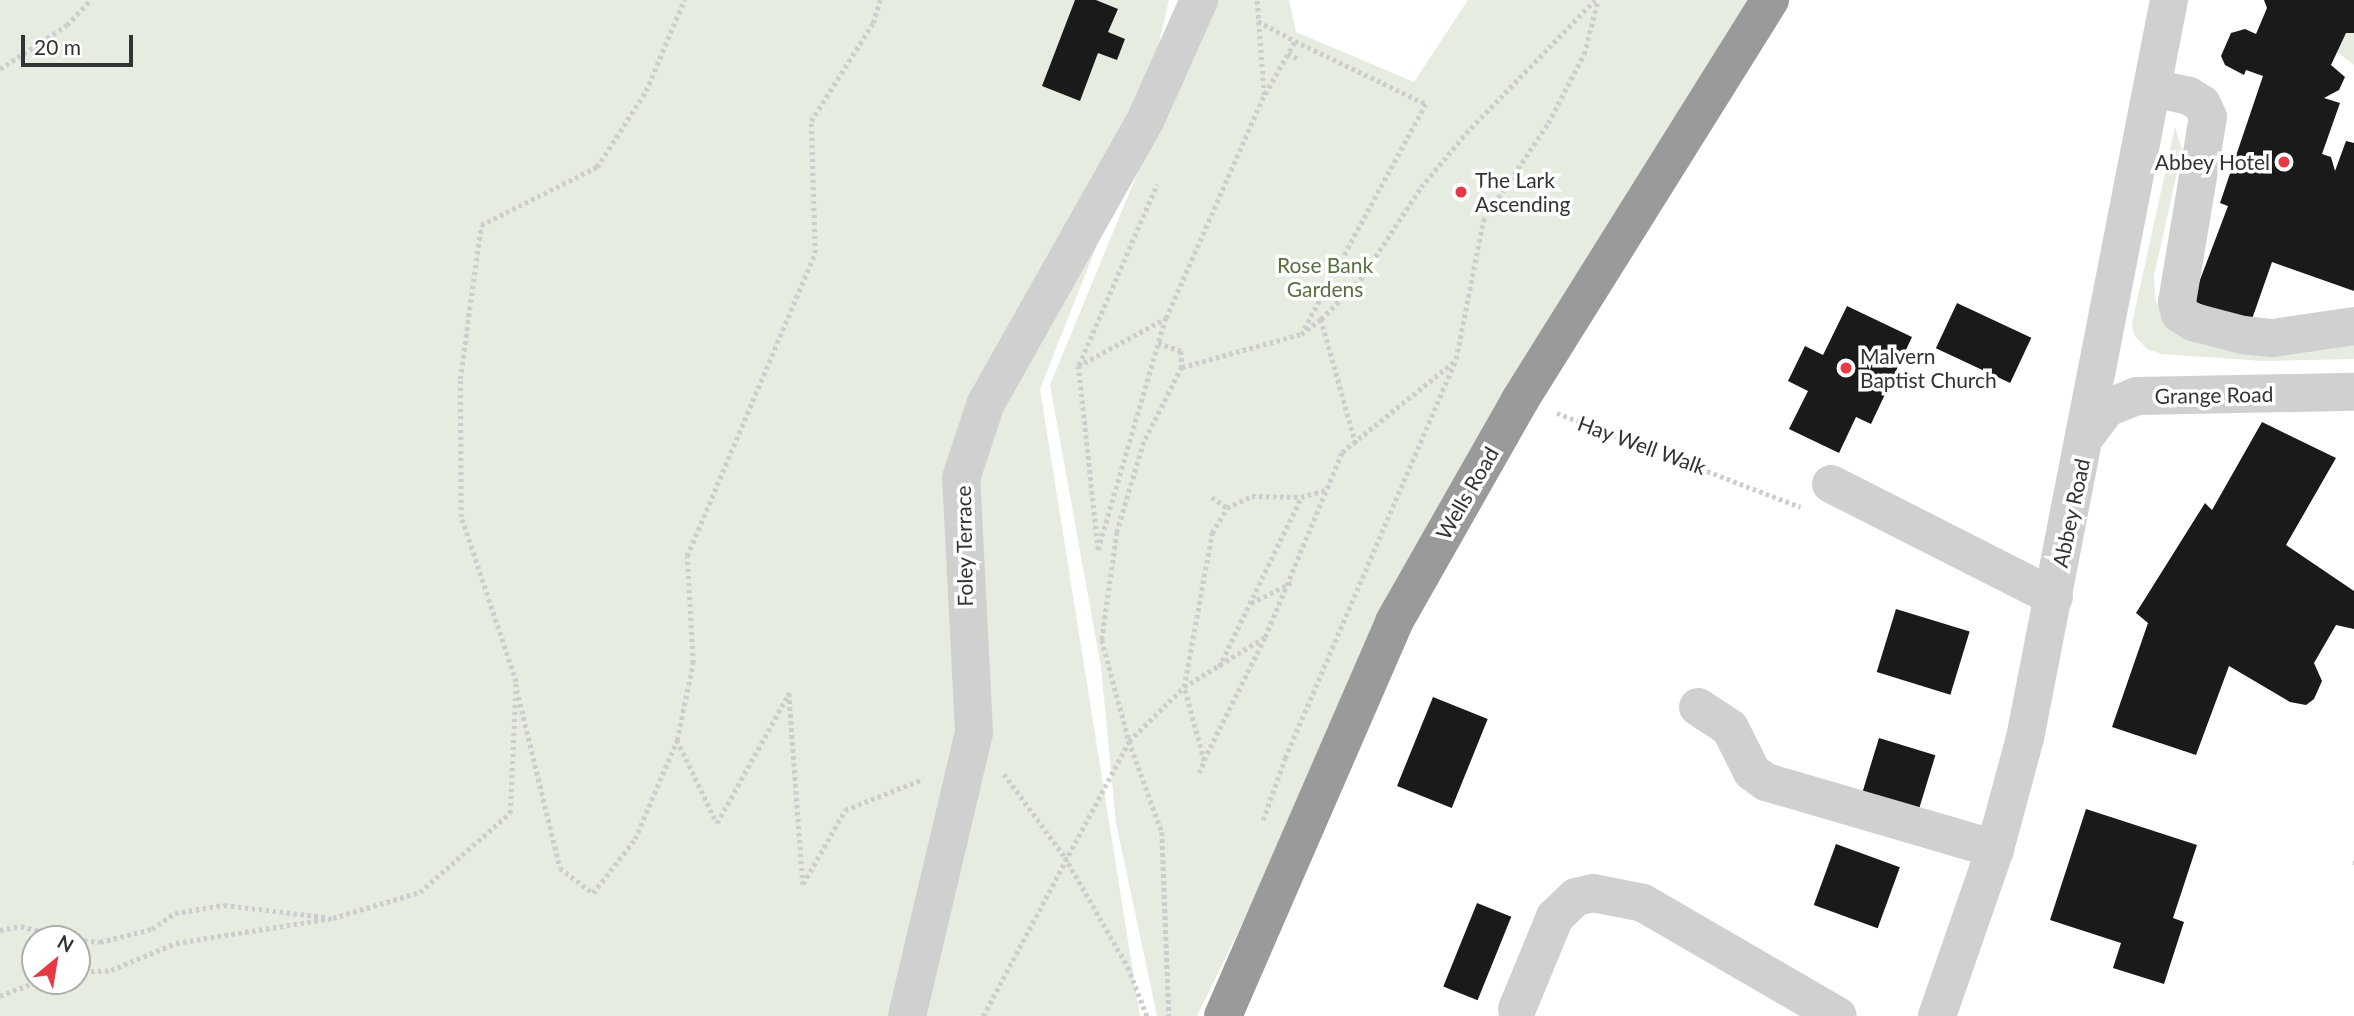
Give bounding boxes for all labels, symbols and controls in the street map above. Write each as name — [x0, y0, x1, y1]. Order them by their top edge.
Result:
scale bar — [24, 21, 136, 65]
text: 20 m — [34, 34, 81, 59]
place label: Abbey Hotel — [2154, 149, 2270, 175]
marker: Abbey Hotel — [2276, 154, 2292, 170]
place label: The Lark Ascending — [1475, 167, 1570, 217]
marker: The Lark Ascending — [1453, 184, 1469, 200]
park label: Rose Bank Gardens — [1277, 252, 1373, 302]
place label: Malvern Baptist Church — [1860, 343, 1997, 393]
marker: Malvern Baptist Church — [1838, 360, 1854, 376]
street label: Grange Road — [2154, 381, 2274, 409]
street label: Hay Well Walk — [1574, 410, 1710, 480]
street label: Wells Road — [1430, 442, 1504, 544]
street label: Abbey Road — [2047, 456, 2095, 570]
street label: Foley Terrace — [950, 485, 978, 607]
north arrow — [21, 925, 91, 995]
text: N — [54, 929, 78, 957]

